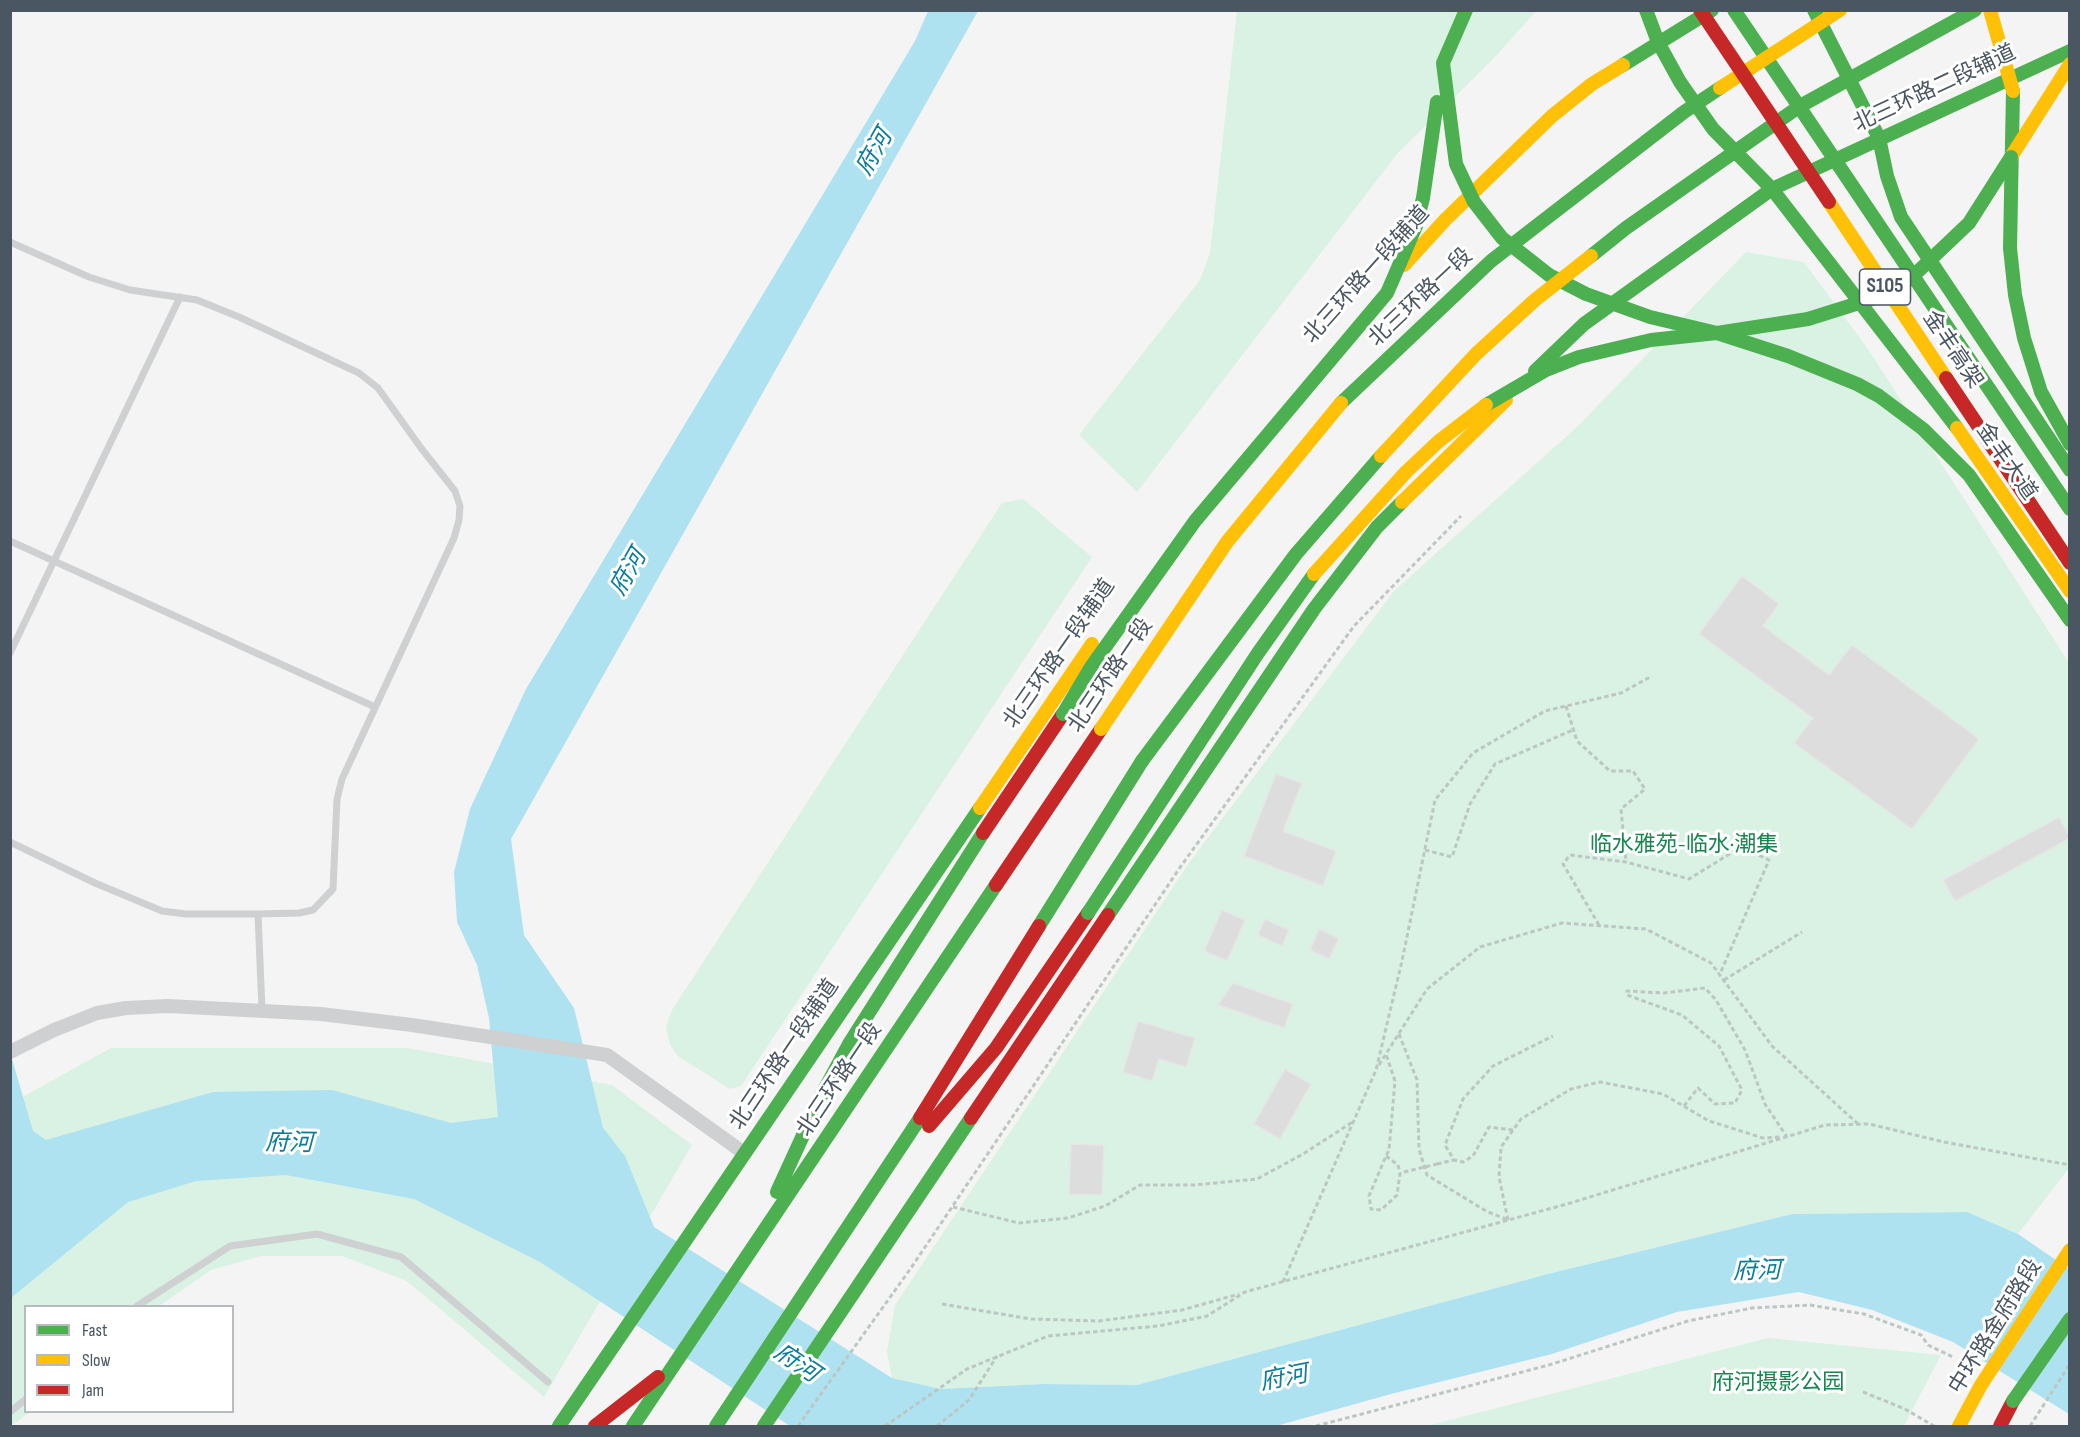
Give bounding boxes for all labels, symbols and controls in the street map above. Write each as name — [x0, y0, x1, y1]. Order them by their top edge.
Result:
street label: 北三环路二段辅道 — [1850, 40, 2020, 138]
water label: 府河 — [851, 125, 899, 181]
street label: 北三环路一段辅道 — [1298, 201, 1436, 349]
street label: 北三环路一段 — [1364, 243, 1478, 353]
road number: S105 — [1860, 269, 1910, 305]
street label: 金丰高架 — [1916, 306, 1988, 394]
street label: 金丰大道 — [1970, 418, 2042, 506]
water label: 府河 — [605, 545, 653, 601]
street label: 北三环路一段辅道 — [999, 574, 1121, 734]
street label: 北三环路一段 — [1063, 614, 1159, 738]
park label: 临水雅苑-临水·潮集 — [1590, 832, 1778, 858]
street label: 北三环路一段辅道 — [725, 975, 845, 1135]
street label: 北三环路一段 — [792, 1018, 888, 1142]
water label: 府河 — [265, 1129, 313, 1159]
street label: 中环路金府路段 — [1944, 1255, 2048, 1399]
water label: 府河 — [1733, 1257, 1781, 1287]
legend — [24, 1305, 234, 1413]
text: Fast — [82, 1320, 107, 1341]
water label: 府河 — [768, 1339, 824, 1389]
text: Slow — [82, 1350, 111, 1371]
water label: 府河 — [1258, 1360, 1310, 1398]
park label: 府河摄影公园 — [1712, 1370, 1844, 1396]
text: Jam — [82, 1380, 104, 1401]

